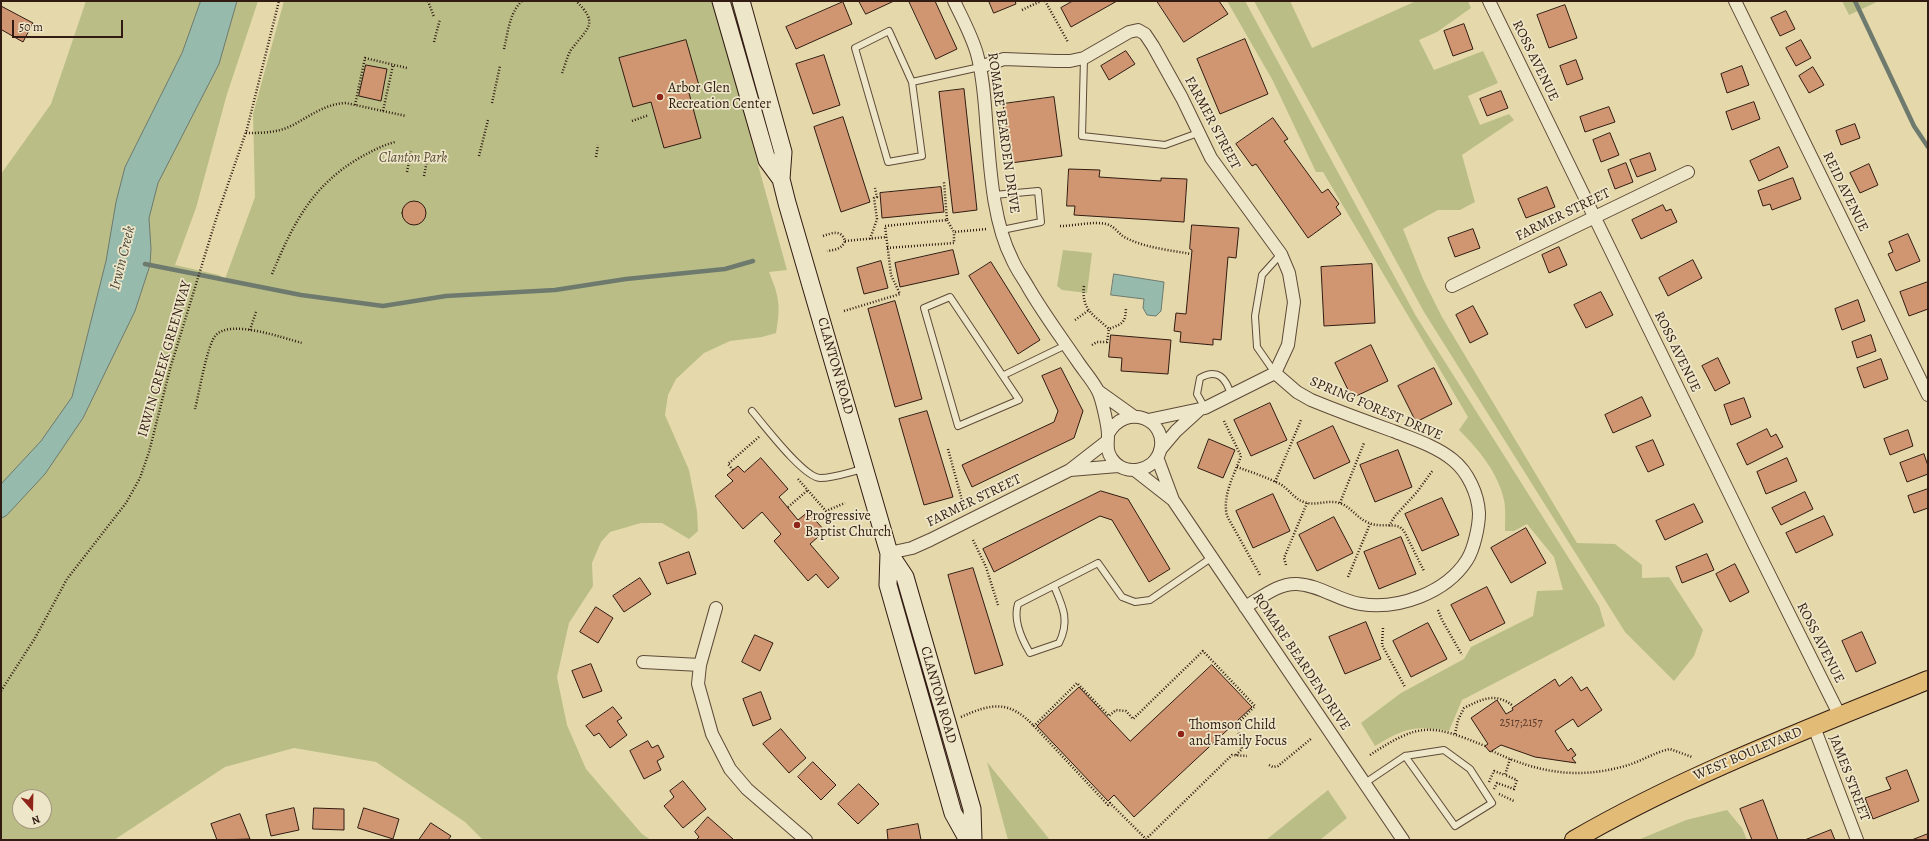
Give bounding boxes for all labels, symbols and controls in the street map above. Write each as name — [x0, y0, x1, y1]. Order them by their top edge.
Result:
scale bar — [14, 12, 125, 38]
street label: ROSS AVENUE — [1508, 18, 1562, 104]
text: 50 m — [19, 19, 43, 35]
street label: ROMARE BEARDEN DRIVE — [983, 51, 1023, 215]
street label: FARMER STREET — [1180, 74, 1244, 172]
place label: Arbor Glen Recreation Center — [668, 81, 771, 114]
marker: Arbor Glen Recreation Center — [655, 92, 665, 102]
street label: REID AVENUE — [1818, 149, 1872, 235]
park label: Clanton Park — [379, 151, 447, 167]
street label: FARMER STREET — [1513, 185, 1613, 245]
water label: Irwin Creek — [106, 224, 140, 292]
street label: IRWIN CREEK GREENWAY — [135, 279, 195, 439]
street label: ROSS AVENUE — [1650, 309, 1704, 395]
street label: CLANTON ROAD — [813, 316, 857, 416]
street label: SPRING FOREST DRIVE — [1307, 373, 1445, 445]
street label: FARMER STREET — [924, 471, 1024, 531]
place label: Progressive Baptist Church — [805, 509, 891, 542]
marker: Progressive Baptist Church — [792, 520, 802, 530]
street label: ROMARE BEARDEN DRIVE — [1249, 590, 1353, 734]
street label: ROSS AVENUE — [1793, 600, 1847, 686]
street label: CLANTON ROAD — [916, 645, 960, 745]
house number: 2517;2157 — [1500, 716, 1542, 730]
place label: Thomson Child and Family Focus — [1189, 718, 1287, 750]
street label: WEST BOULEVARD — [1691, 724, 1805, 784]
marker: Thomson Child and Family Focus — [1176, 729, 1186, 739]
street label: JAMES STREET — [1825, 733, 1873, 823]
north arrow — [12, 789, 52, 829]
text: N — [30, 811, 42, 828]

